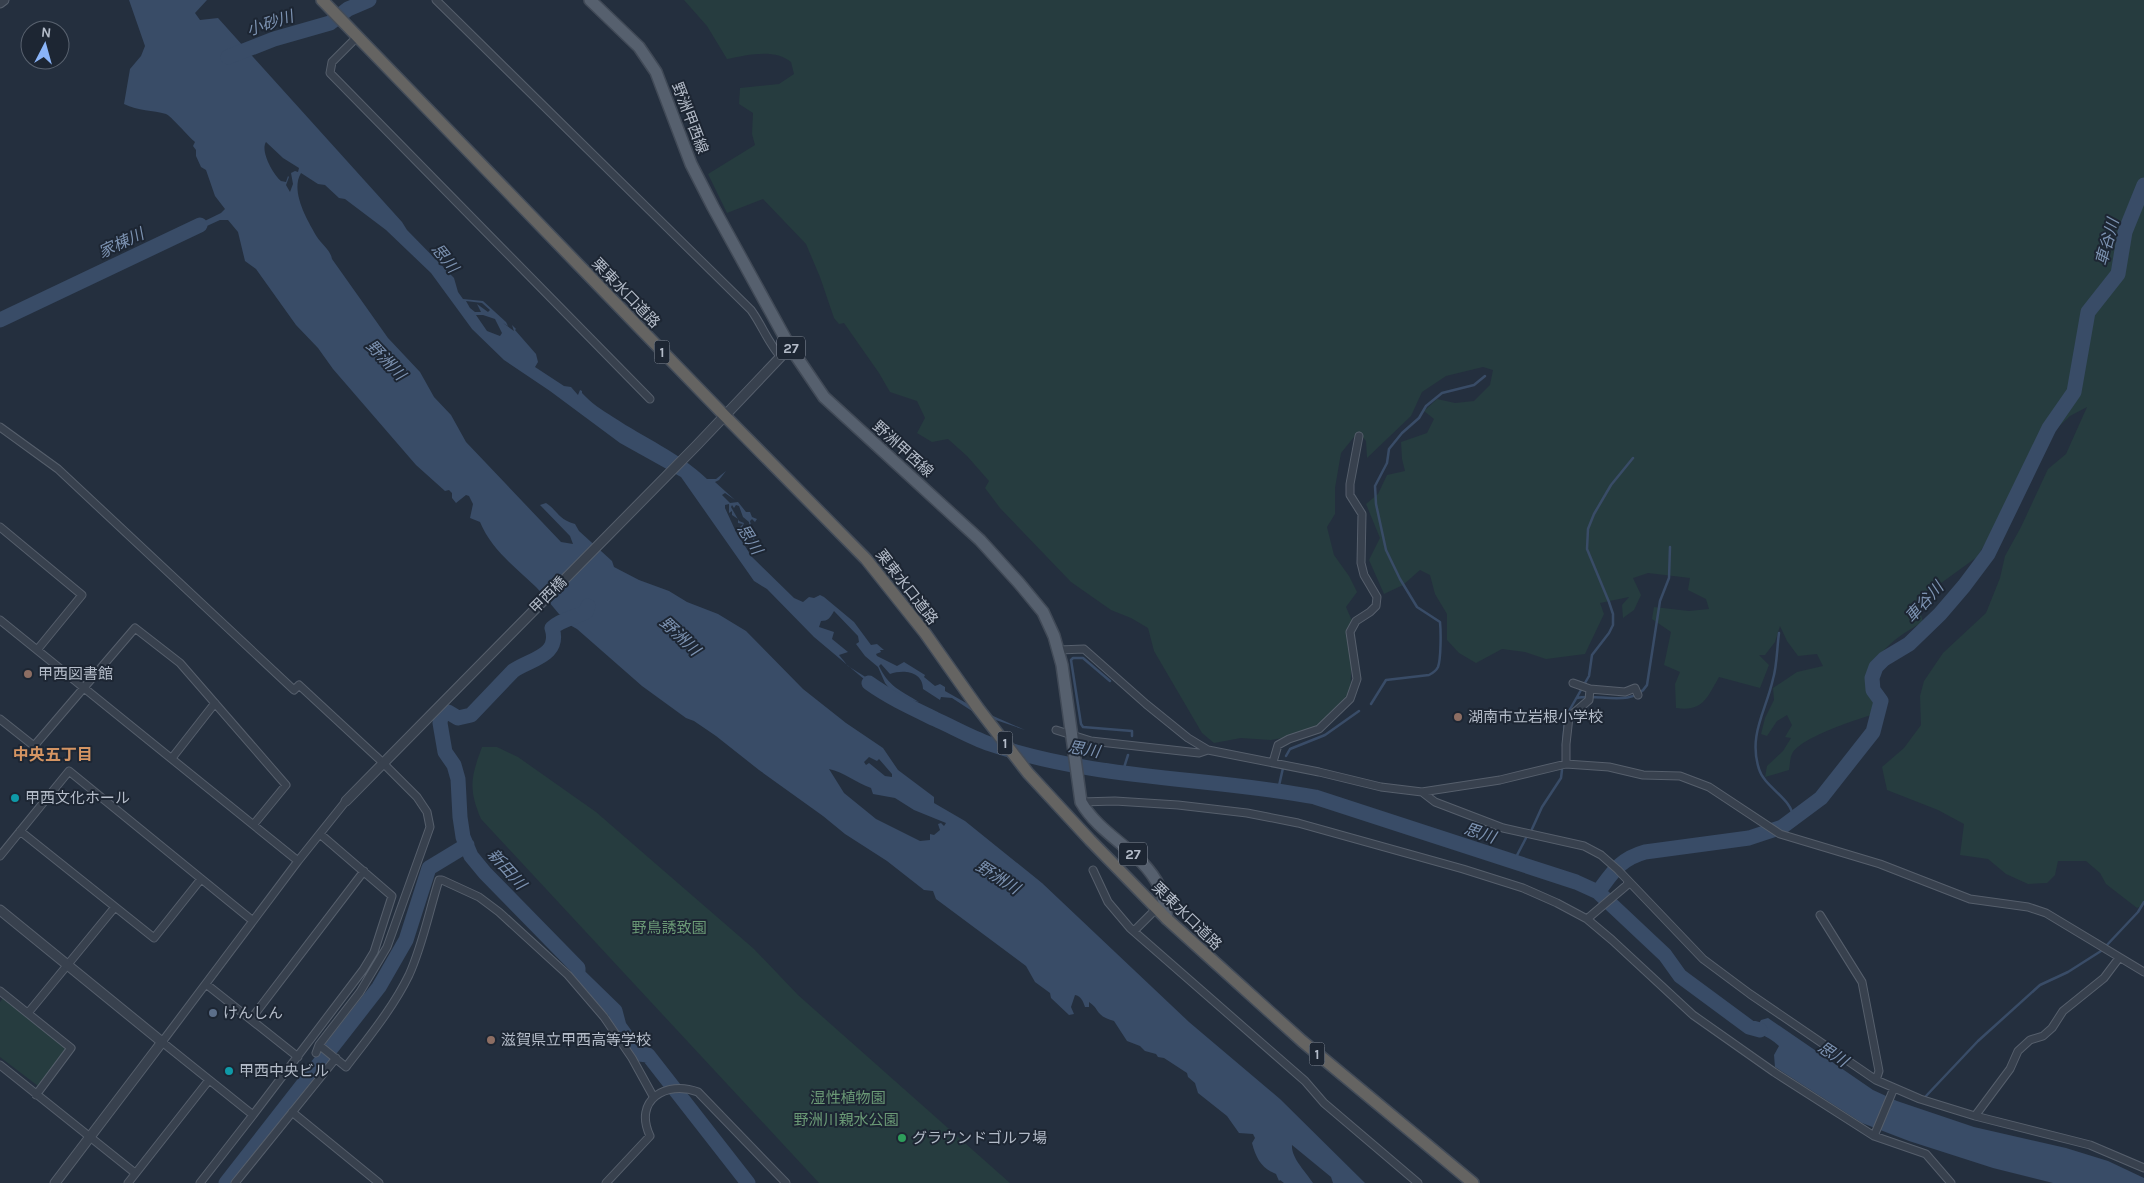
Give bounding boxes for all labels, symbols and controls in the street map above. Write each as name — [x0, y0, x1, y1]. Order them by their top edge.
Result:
water label: 小砂川 — [244, 6, 298, 39]
north arrow — [20, 20, 70, 70]
text: N — [40, 24, 52, 42]
street label: 野洲甲西線 — [668, 80, 712, 156]
water label: 車谷川 — [2092, 214, 2123, 268]
water label: 家棟川 — [95, 223, 149, 262]
water label: 思川 — [428, 240, 464, 278]
street label: 栗東水口道路 — [588, 254, 664, 332]
water label: 野洲川 — [362, 336, 411, 385]
road number: 27 — [777, 336, 805, 359]
road number: 1 — [654, 341, 670, 364]
street label: 野洲甲西線 — [869, 417, 937, 481]
water label: 思川 — [733, 520, 768, 559]
street label: 栗東水口道路 — [872, 546, 942, 628]
street label: 甲西橋 — [526, 573, 570, 617]
water label: 車谷川 — [1901, 576, 1948, 626]
water label: 野洲川 — [656, 613, 705, 661]
place label: 甲西図書館 — [38, 665, 113, 683]
marker: 甲西図書館 — [22, 668, 34, 680]
place label: 湖南市立岩根小学校 — [1468, 708, 1603, 726]
marker: 湖南市立岩根小学校 — [1452, 711, 1464, 723]
road number: 1 — [998, 731, 1012, 754]
water label: 思川 — [1067, 737, 1103, 761]
district label: 中央五丁目 — [13, 745, 93, 764]
place label: 甲西文化ホール — [25, 789, 130, 807]
marker: 甲西文化ホール — [9, 792, 21, 804]
water label: 思川 — [1462, 819, 1500, 848]
road number: 27 — [1119, 842, 1147, 866]
water label: 新田川 — [484, 845, 531, 895]
water label: 野洲川 — [973, 856, 1025, 899]
street label: 栗東水口道路 — [1148, 878, 1226, 954]
park label: 野鳥誘致園 — [631, 919, 707, 937]
place label: けんしん — [223, 1004, 283, 1022]
marker: けんしん — [207, 1007, 219, 1019]
place label: 滋賀県立甲西高等学校 — [501, 1031, 651, 1049]
marker: 滋賀県立甲西高等学校 — [485, 1034, 497, 1046]
water label: 思川 — [1814, 1037, 1853, 1072]
road number: 1 — [1310, 1042, 1324, 1066]
place label: 甲西中央ビル — [239, 1062, 329, 1080]
marker: 甲西中央ビル — [223, 1065, 235, 1077]
park label: 湿性植物園 — [810, 1089, 886, 1107]
park label: 野洲川親水公園 — [793, 1111, 899, 1129]
place label: グラウンドゴルフ場 — [912, 1129, 1047, 1147]
marker: グラウンドゴルフ場 — [896, 1132, 908, 1144]

